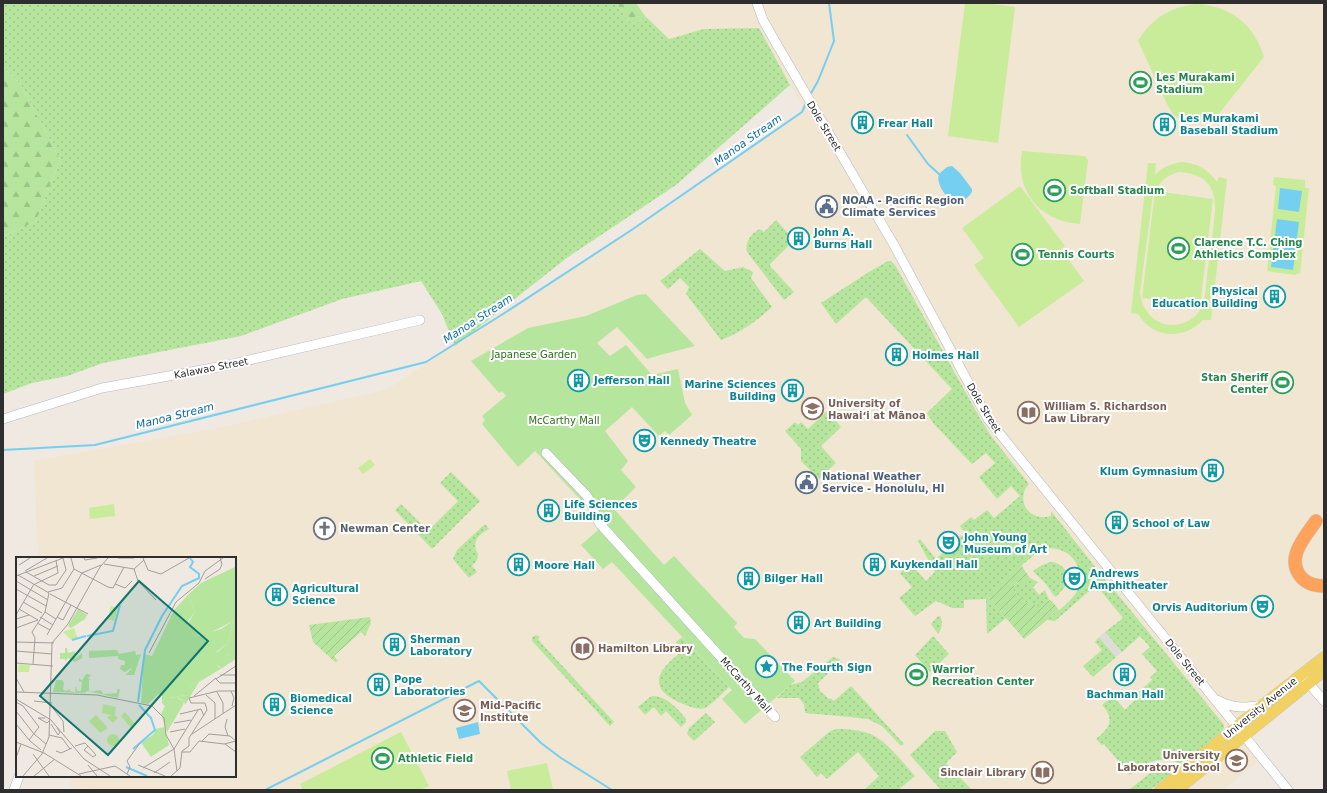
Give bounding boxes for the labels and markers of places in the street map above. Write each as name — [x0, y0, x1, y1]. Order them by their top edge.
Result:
sports icon: Les Murakami Stadium — [1128, 70, 1154, 96]
place label: Les Murakami Stadium — [1156, 72, 1235, 95]
building icon: Frear Hall — [850, 110, 876, 136]
building icon: Les Murakami Baseball Stadium — [1151, 111, 1177, 137]
place label: Les Murakami Baseball Stadium — [1180, 113, 1278, 136]
place label: Frear Hall — [878, 118, 933, 129]
sports icon: Softball Stadium — [1042, 177, 1068, 203]
place label: Softball Stadium — [1070, 185, 1164, 196]
public building icon: NOAA - Pacific Region Climate Services — [814, 193, 840, 219]
place label: NOAA - Pacific Region Climate Services — [842, 195, 964, 218]
building icon: John A. Burns Hall — [786, 225, 812, 251]
place label: John A. Burns Hall — [813, 227, 872, 250]
sports icon: Clarence T.C. Ching Athletics Complex — [1165, 235, 1191, 261]
place label: Clarence T.C. Ching Athletics Complex — [1194, 237, 1302, 260]
sports icon: Tennis Courts — [1009, 241, 1035, 267]
place label: Tennis Courts — [1038, 249, 1114, 260]
building icon: Physical Education Building — [1261, 284, 1287, 310]
place label: Physical Education Building — [1152, 286, 1258, 309]
building icon: Holmes Hall — [883, 342, 909, 368]
place label: Holmes Hall — [912, 350, 979, 361]
building icon: Jefferson Hall — [566, 367, 592, 393]
sports icon: Stan Sheriff Center — [1270, 370, 1296, 396]
place label: Stan Sheriff Center — [1201, 372, 1269, 395]
place label: Jefferson Hall — [593, 375, 670, 386]
building icon: Marine Sciences Building — [779, 377, 805, 403]
place label: Marine Sciences Building — [684, 379, 776, 402]
school or university icon: University of Hawaiʻi at Mānoa — [800, 396, 826, 422]
place label: University of Hawaiʻi at Mānoa — [828, 398, 926, 421]
library icon: William S. Richardson Law Library — [1015, 399, 1041, 425]
place label: William S. Richardson Law Library — [1044, 401, 1167, 424]
theatre icon: Kennedy Theatre — [631, 428, 657, 454]
place label: Kennedy Theatre — [660, 436, 757, 447]
building icon: Klum Gymnasium — [1200, 458, 1226, 484]
place label: Klum Gymnasium — [1100, 466, 1198, 477]
public building icon: National Weather Service - Honolulu, HI — [793, 469, 819, 495]
place label: National Weather Service - Honolulu, HI — [822, 471, 944, 494]
building icon: Life Sciences Building — [535, 497, 561, 523]
place label: Life Sciences Building — [564, 499, 638, 522]
building icon: School of Law — [1104, 510, 1130, 536]
church icon: Newman Center — [312, 515, 338, 541]
place label: School of Law — [1132, 518, 1210, 529]
place label: Newman Center — [340, 523, 430, 534]
theatre icon: John Young Museum of Art — [936, 530, 962, 556]
place label: John Young Museum of Art — [963, 532, 1047, 555]
building icon: Kuykendall Hall — [861, 551, 887, 577]
building icon: Moore Hall — [505, 552, 531, 578]
place label: Kuykendall Hall — [890, 559, 978, 570]
place label: Moore Hall — [534, 560, 595, 571]
building icon: Bilger Hall — [736, 565, 762, 591]
theatre icon: Andrews Amphitheater — [1061, 566, 1087, 592]
place label: Andrews Amphitheater — [1090, 568, 1168, 591]
place label: Bilger Hall — [764, 573, 823, 584]
building icon: Agricultural Science — [264, 581, 290, 607]
place label: Agricultural Science — [292, 583, 359, 606]
theatre icon: Orvis Auditorium — [1250, 594, 1276, 620]
place label: Orvis Auditorium — [1152, 602, 1248, 613]
building icon: Art Building — [786, 610, 812, 636]
place label: Art Building — [814, 618, 881, 629]
building icon: Sherman Laboratory — [382, 632, 408, 658]
place label: Sherman Laboratory — [410, 634, 472, 657]
library icon: Hamilton Library — [569, 635, 595, 661]
place label: Hamilton Library — [598, 643, 693, 654]
place icon: The Fourth Sign — [754, 654, 780, 680]
building icon: Bachman Hall — [1112, 661, 1138, 687]
place label: The Fourth Sign — [782, 662, 872, 673]
sports icon: Warrior Recreation Center — [904, 662, 930, 688]
place label: Warrior Recreation Center — [932, 664, 1034, 687]
building icon: Pope Laboratories — [366, 672, 392, 698]
place label: Pope Laboratories — [394, 674, 466, 697]
place label: Bachman Hall — [1086, 689, 1164, 700]
building icon: Biomedical Science — [261, 691, 287, 717]
place label: Biomedical Science — [290, 693, 352, 716]
school or university icon: Mid-Pacific Institute — [451, 698, 477, 724]
place label: Mid-Pacific Institute — [480, 700, 541, 723]
sports icon: Athletic Field — [370, 745, 396, 771]
school or university icon: University Laboratory School — [1223, 748, 1249, 774]
place label: University Laboratory School — [1117, 750, 1220, 773]
place label: Athletic Field — [398, 753, 473, 764]
library icon: Sinclair Library — [1029, 759, 1055, 785]
place label: Sinclair Library — [940, 767, 1026, 778]

